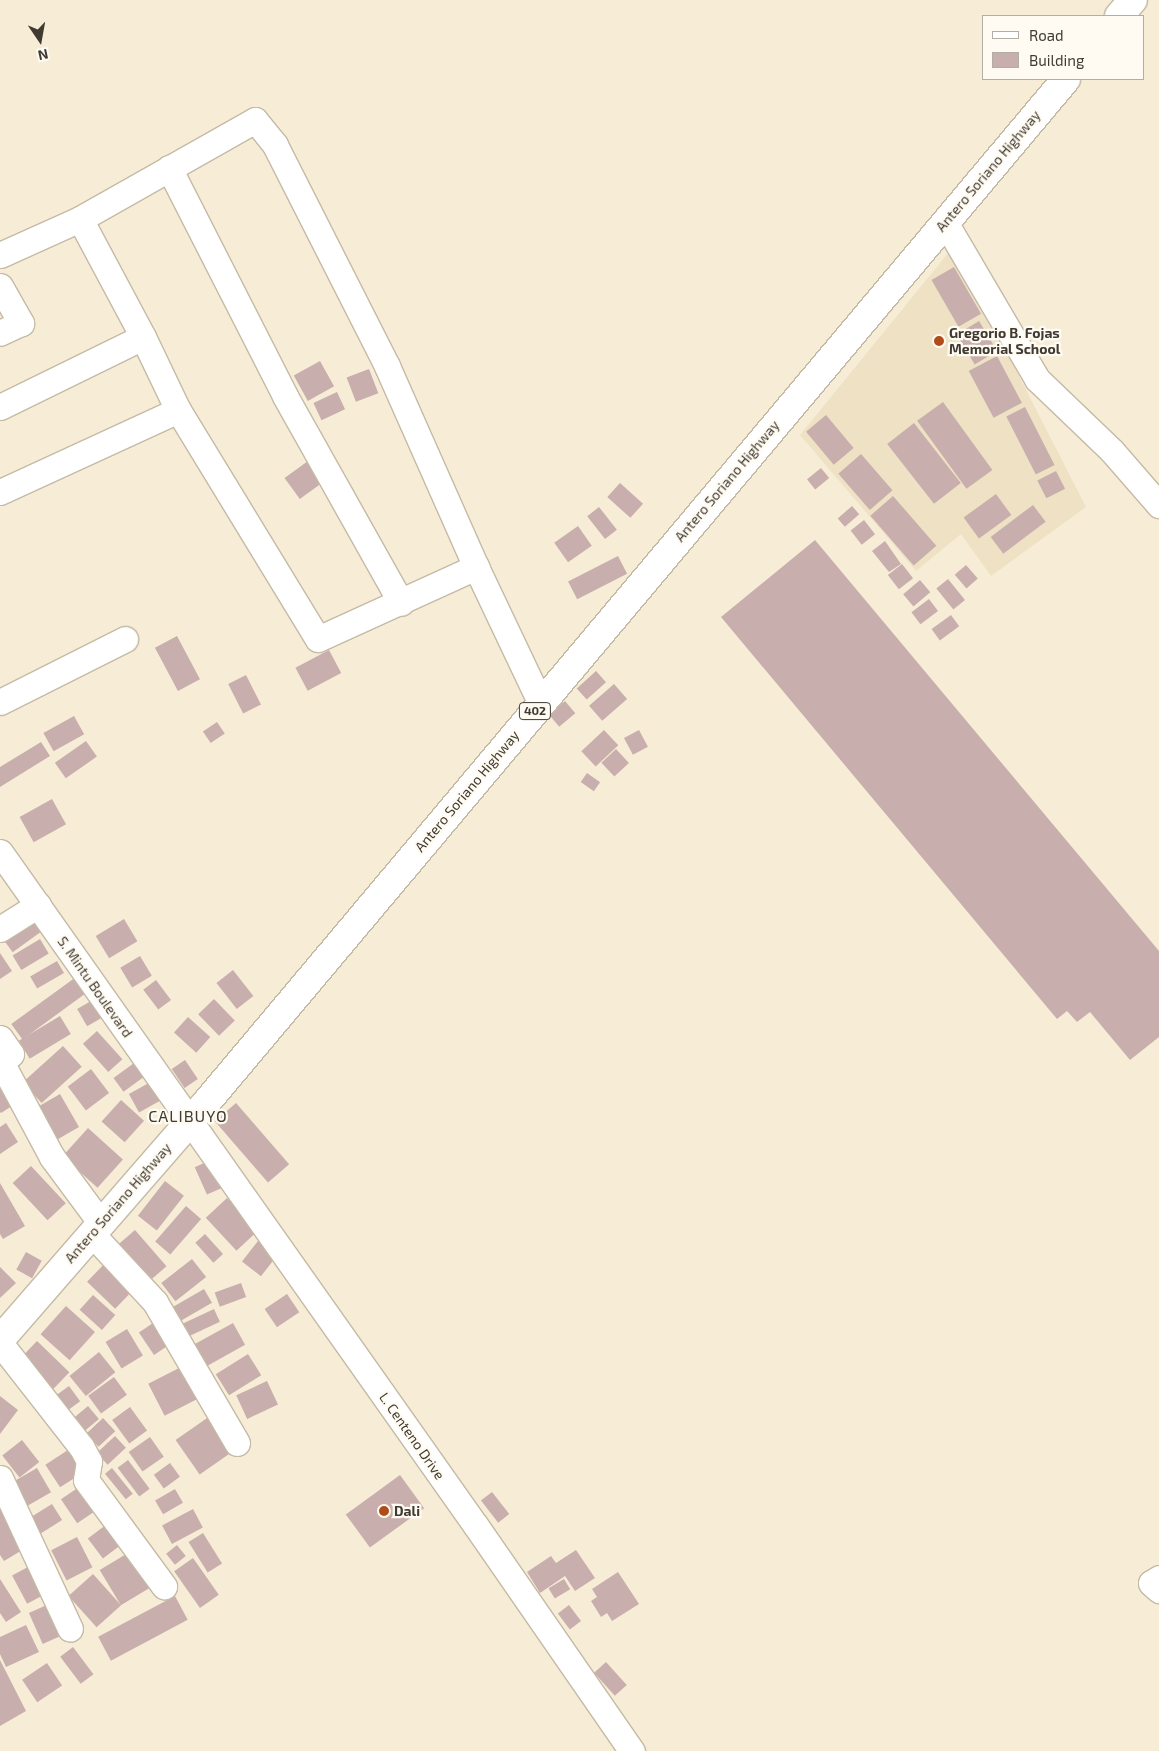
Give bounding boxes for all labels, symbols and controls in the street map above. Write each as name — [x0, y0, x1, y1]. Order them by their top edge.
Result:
north arrow — [15, 15, 65, 65]
legend — [982, 15, 1144, 80]
text: Road — [1029, 26, 1064, 44]
text: N — [37, 46, 50, 65]
text: Building — [1029, 51, 1084, 69]
street label: Antero Soriano Highway — [932, 107, 1044, 235]
place label: Gregorio B. Fojas Memorial School — [949, 325, 1061, 358]
marker: Gregorio B. Fojas Memorial School — [933, 335, 945, 347]
street label: Antero Soriano Highway — [671, 417, 783, 545]
road number: 402 — [519, 701, 551, 720]
street label: Antero Soriano Highway — [411, 727, 523, 855]
street label: S. Mintu Boulevard — [54, 933, 136, 1041]
district label: CALIBUYO — [147, 1106, 229, 1126]
street label: Antero Soriano Highway — [61, 1140, 175, 1266]
street label: L. Centeno Drive — [376, 1389, 448, 1483]
place label: Dali — [394, 1503, 420, 1519]
marker: Dali — [378, 1505, 390, 1517]

